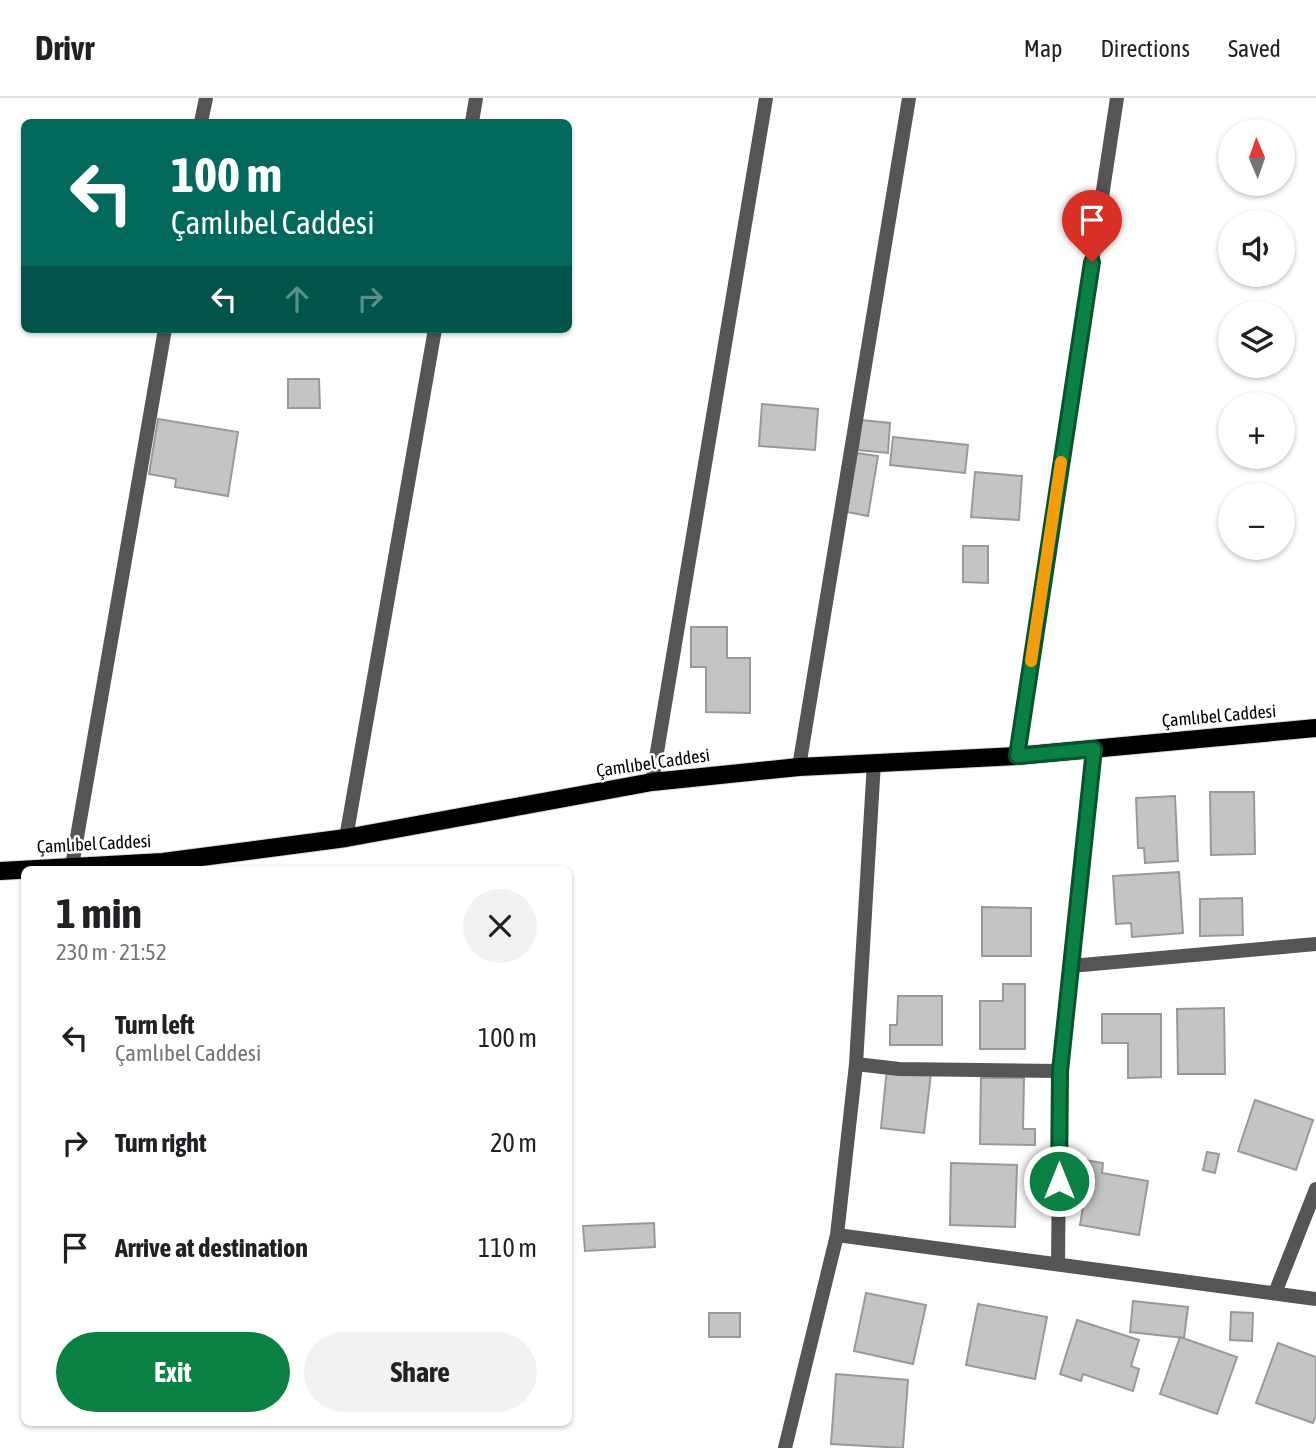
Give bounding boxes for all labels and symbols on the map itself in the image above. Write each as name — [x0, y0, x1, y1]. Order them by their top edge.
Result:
north arrow — [1218, 119, 1295, 196]
pin — [1062, 190, 1122, 262]
street label: Çamlıbel Caddesi — [1161, 700, 1277, 731]
street label: Çamlıbel Caddesi — [595, 744, 711, 781]
street label: Çamlıbel Caddesi — [36, 830, 152, 857]
position arrow — [1022, 1144, 1096, 1218]

